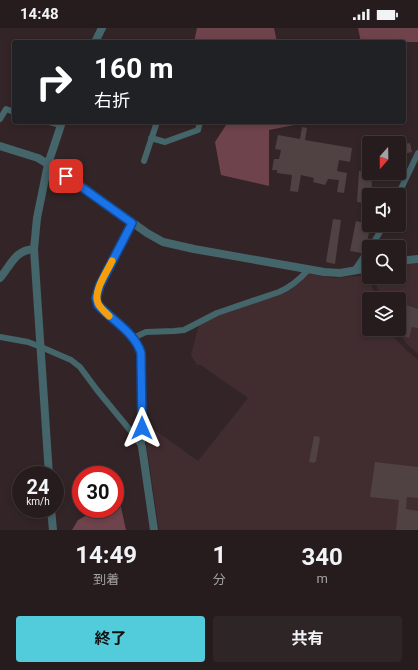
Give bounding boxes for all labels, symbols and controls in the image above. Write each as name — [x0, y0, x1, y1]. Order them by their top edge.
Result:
text: 14:48 — [20, 5, 59, 23]
text: 160 m — [94, 52, 173, 85]
icon: right — [28, 56, 80, 108]
text: 右折 — [94, 90, 130, 111]
north arrow — [362, 136, 406, 180]
map controls — [362, 136, 406, 336]
pin — [49, 159, 83, 193]
icon: arrive — [55, 165, 77, 187]
button: sound — [362, 188, 406, 232]
button: search — [362, 240, 406, 284]
button: layers — [362, 292, 406, 336]
position arrow — [121, 407, 163, 449]
speed limit sign: 30 — [72, 466, 124, 518]
text: 24 — [27, 475, 49, 499]
text: km/h — [26, 496, 50, 507]
text: 14:49 — [75, 541, 137, 569]
text: 1 — [212, 541, 226, 569]
text: 340 — [301, 543, 343, 571]
text: m — [316, 571, 328, 586]
text: 到着 — [93, 572, 119, 587]
text: 分 — [213, 572, 226, 587]
button: 終了 — [16, 616, 205, 662]
button: 共有 — [213, 616, 402, 662]

